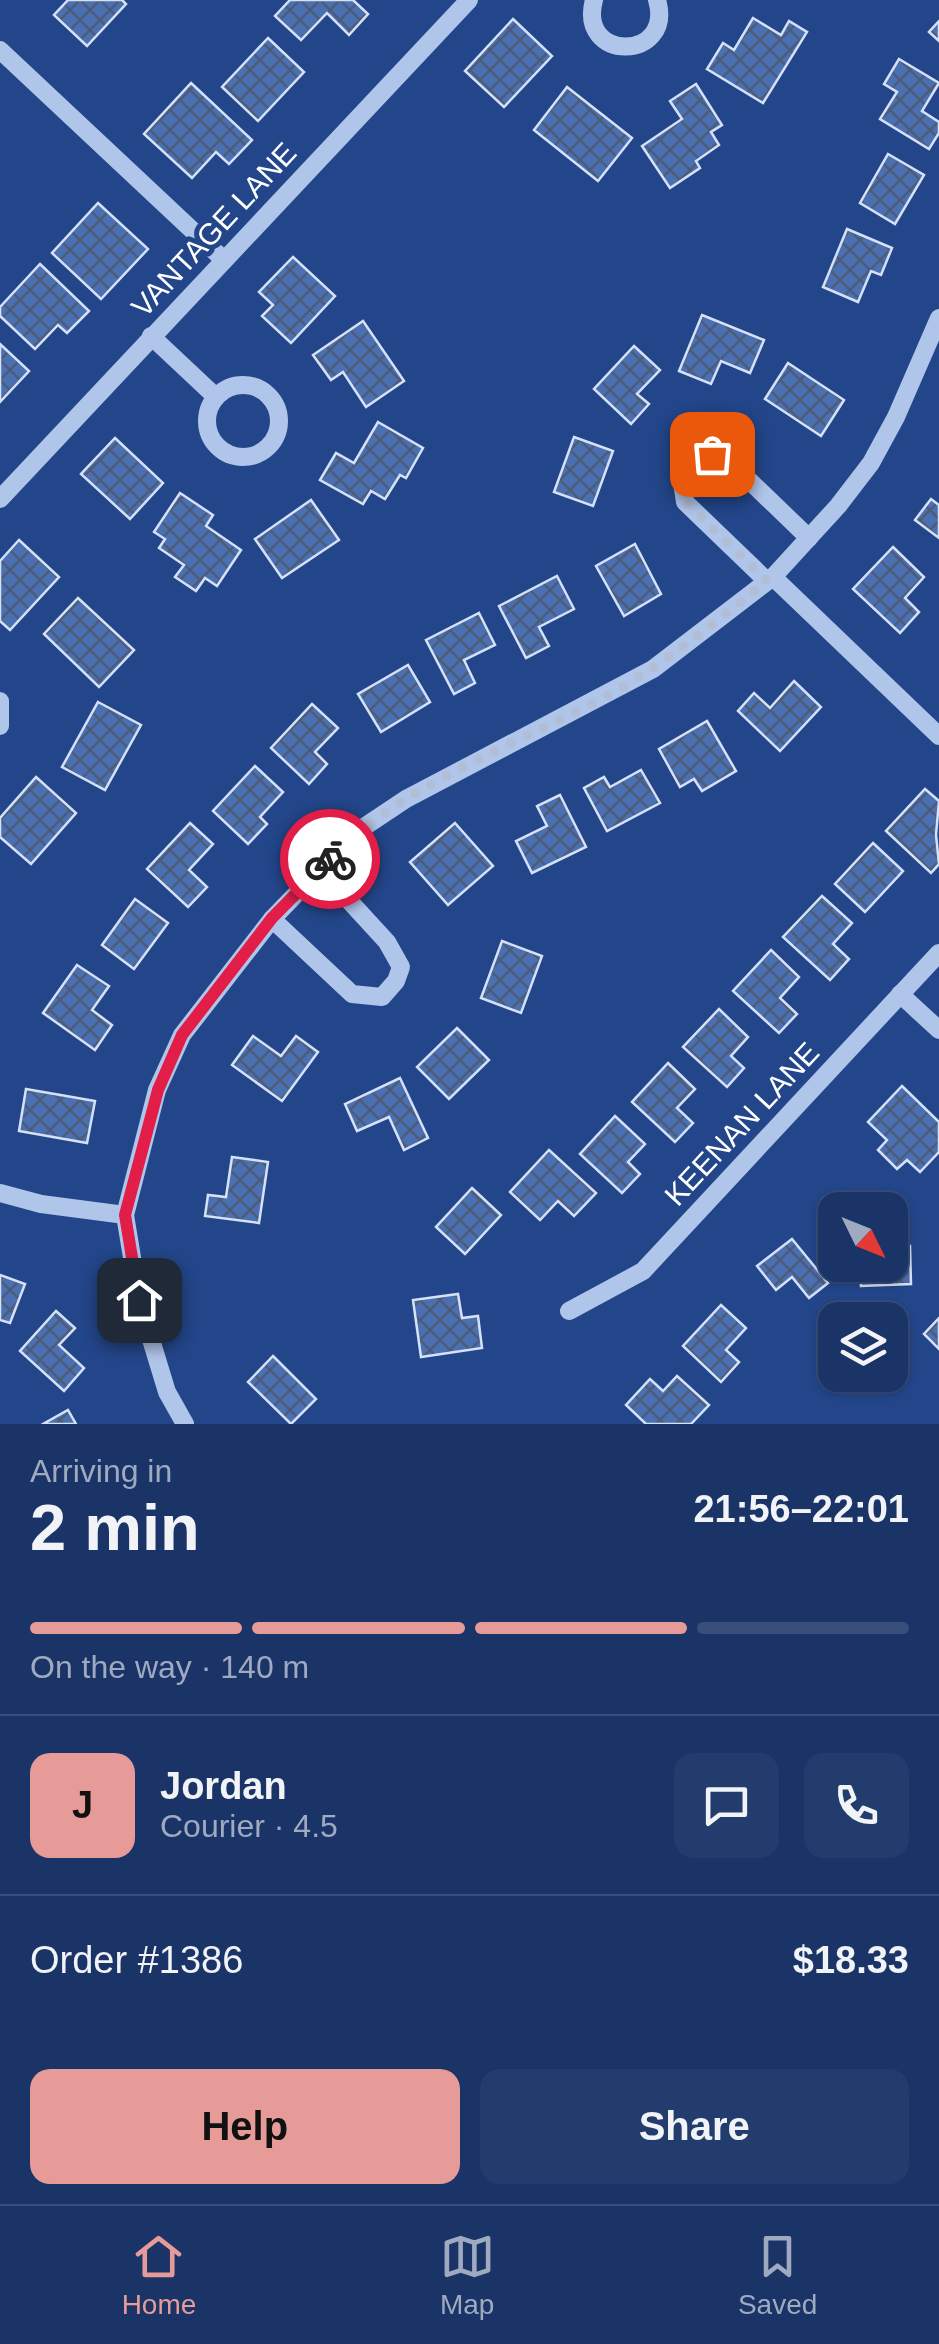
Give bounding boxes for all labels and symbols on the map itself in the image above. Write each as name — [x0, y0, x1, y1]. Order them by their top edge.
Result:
street label: VANTAGE LANE — [125, 136, 303, 323]
pin — [670, 412, 755, 497]
courier — [280, 809, 380, 909]
street label: KEENAN LANE — [658, 1036, 825, 1212]
north arrow — [818, 1192, 908, 1282]
pin — [97, 1258, 182, 1343]

